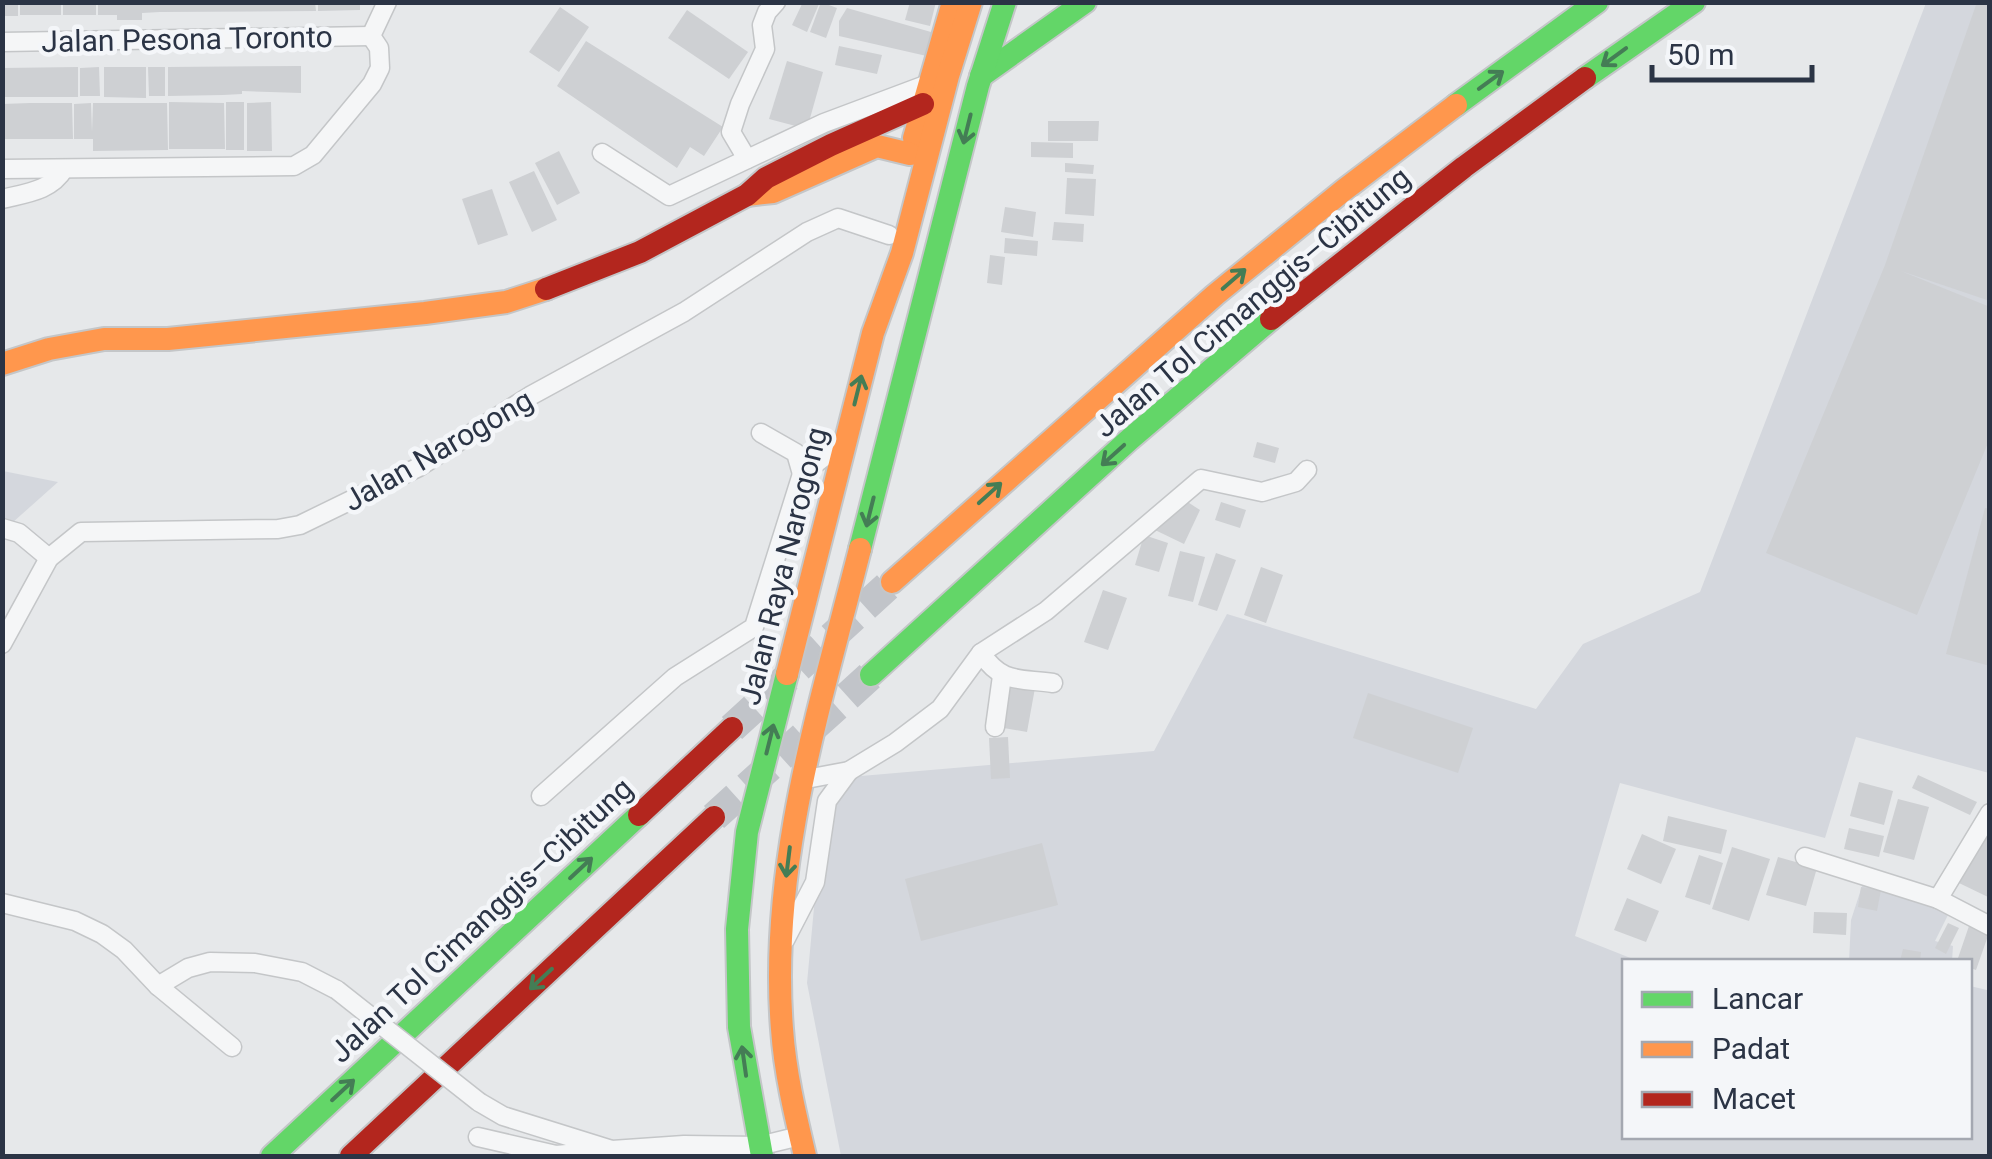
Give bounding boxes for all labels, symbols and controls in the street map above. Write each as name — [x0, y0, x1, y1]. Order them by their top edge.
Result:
street label: Jalan Pesona Toronto — [41, 19, 333, 59]
scale bar — [1652, 20, 1812, 82]
text: 50 m — [1667, 37, 1734, 72]
one-way arrow — [1600, 46, 1628, 67]
one-way arrow — [1477, 70, 1504, 91]
one-way arrow — [957, 113, 976, 145]
street label: Jalan Tol Cimanggis–Cibitung — [1087, 160, 1417, 444]
one-way arrow — [1221, 268, 1246, 291]
one-way arrow — [850, 375, 869, 406]
street label: Jalan Narogong — [337, 382, 539, 518]
street label: Jalan Raya Narogong — [732, 424, 834, 708]
one-way arrow — [1101, 443, 1126, 466]
one-way arrow — [977, 482, 1002, 505]
one-way arrow — [859, 496, 878, 527]
one-way arrow — [762, 724, 780, 756]
street label: Jalan Tol Cimanggis–Cibitung — [322, 770, 640, 1070]
one-way arrow — [778, 846, 797, 878]
one-way arrow — [568, 857, 593, 880]
legend — [1622, 959, 1972, 1139]
one-way arrow — [529, 967, 554, 990]
text: Lancar — [1712, 981, 1803, 1016]
text: Padat — [1712, 1031, 1790, 1066]
one-way arrow — [734, 1045, 753, 1077]
one-way arrow — [331, 1078, 355, 1102]
text: Macet — [1712, 1081, 1796, 1116]

